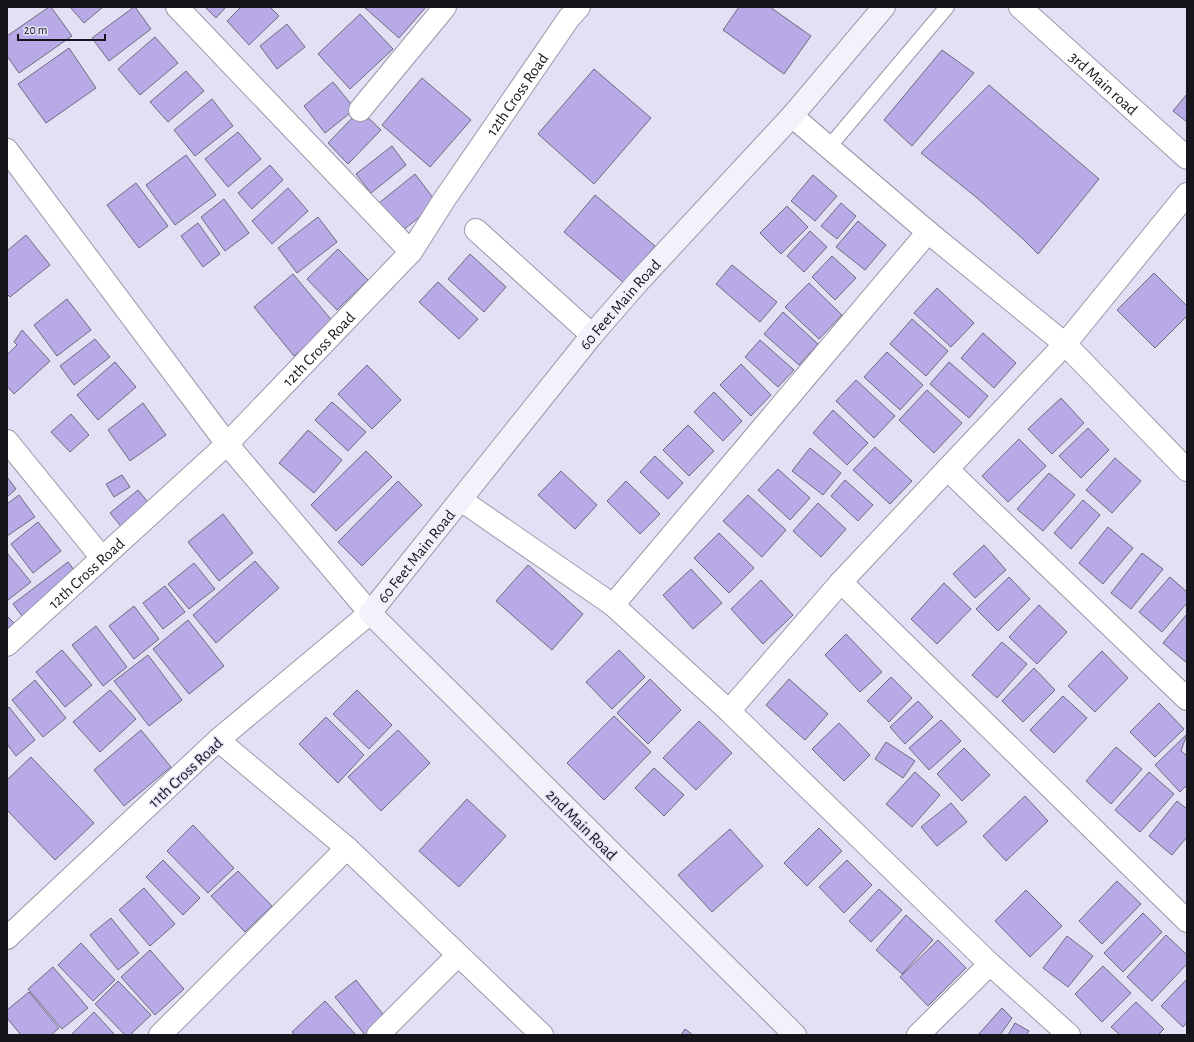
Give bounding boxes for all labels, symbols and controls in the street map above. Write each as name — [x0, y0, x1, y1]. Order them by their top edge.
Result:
scale bar — [18, 16, 105, 42]
text: 20 m — [24, 24, 47, 36]
street label: 3rd Main road — [1066, 49, 1140, 118]
street label: 12th Cross Road — [484, 50, 551, 139]
street label: 60 Feet Main Road — [577, 257, 664, 353]
street label: 12th Cross Road — [280, 309, 358, 390]
street label: 60 Feet Main Road — [375, 507, 458, 606]
street label: 12th Cross Road — [46, 535, 128, 612]
street label: 11th Cross Road — [146, 735, 226, 811]
street label: 2nd Main Road — [543, 786, 620, 863]

